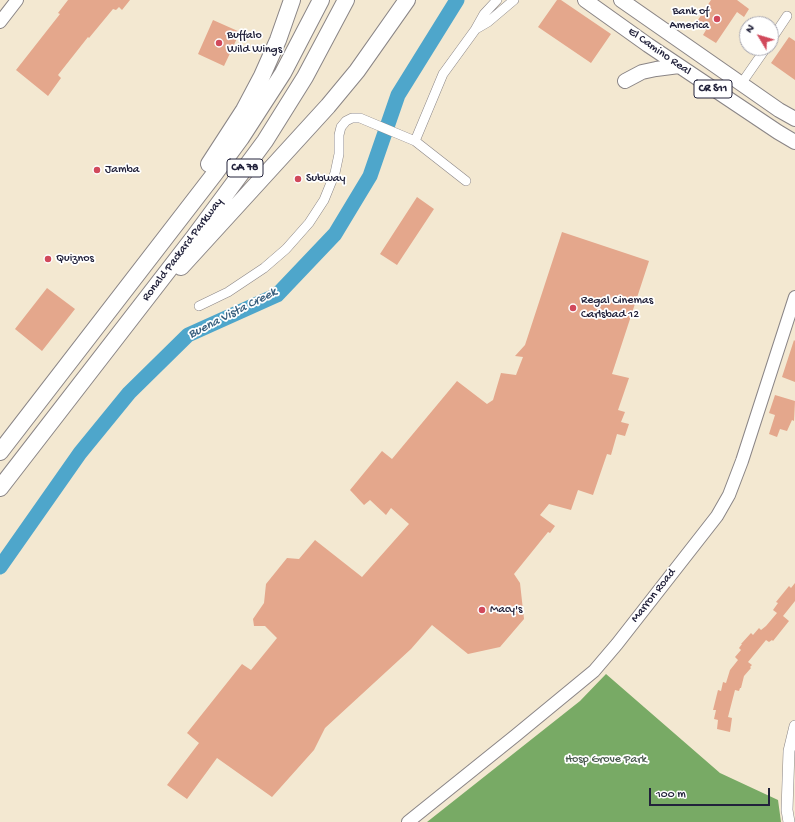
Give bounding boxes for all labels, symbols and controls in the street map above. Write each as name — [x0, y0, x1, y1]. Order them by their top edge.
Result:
place label: Bank of America — [670, 5, 709, 33]
marker: Bank of America — [712, 14, 722, 24]
north arrow — [739, 16, 779, 56]
text: N — [743, 23, 757, 36]
street label: El Camino Real — [625, 25, 693, 79]
place label: Buffalo Wild Wings — [227, 29, 282, 57]
marker: Buffalo Wild Wings — [214, 38, 224, 48]
road number: CR S11 — [694, 80, 732, 98]
road number: CA 78 — [227, 159, 263, 177]
place label: Jamba — [105, 163, 140, 177]
marker: Jamba — [92, 165, 102, 175]
place label: Subway — [306, 172, 345, 186]
marker: Subway — [293, 174, 303, 184]
street label: Ronald Packard Parkway — [139, 195, 227, 305]
place label: Quiznos — [56, 252, 94, 266]
marker: Quiznos — [43, 254, 53, 264]
water label: Buena Vista Creek — [186, 285, 280, 343]
place label: Regal Cinemas Carlsbad 12 — [581, 294, 653, 322]
marker: Regal Cinemas Carlsbad 12 — [568, 303, 578, 313]
street label: Marron Road — [628, 566, 680, 626]
place label: Macy's — [490, 603, 522, 617]
marker: Macy's — [477, 605, 487, 615]
park label: Hosp Grove Park — [565, 753, 647, 767]
scale bar — [651, 780, 772, 806]
text: 100 m — [656, 788, 686, 802]

